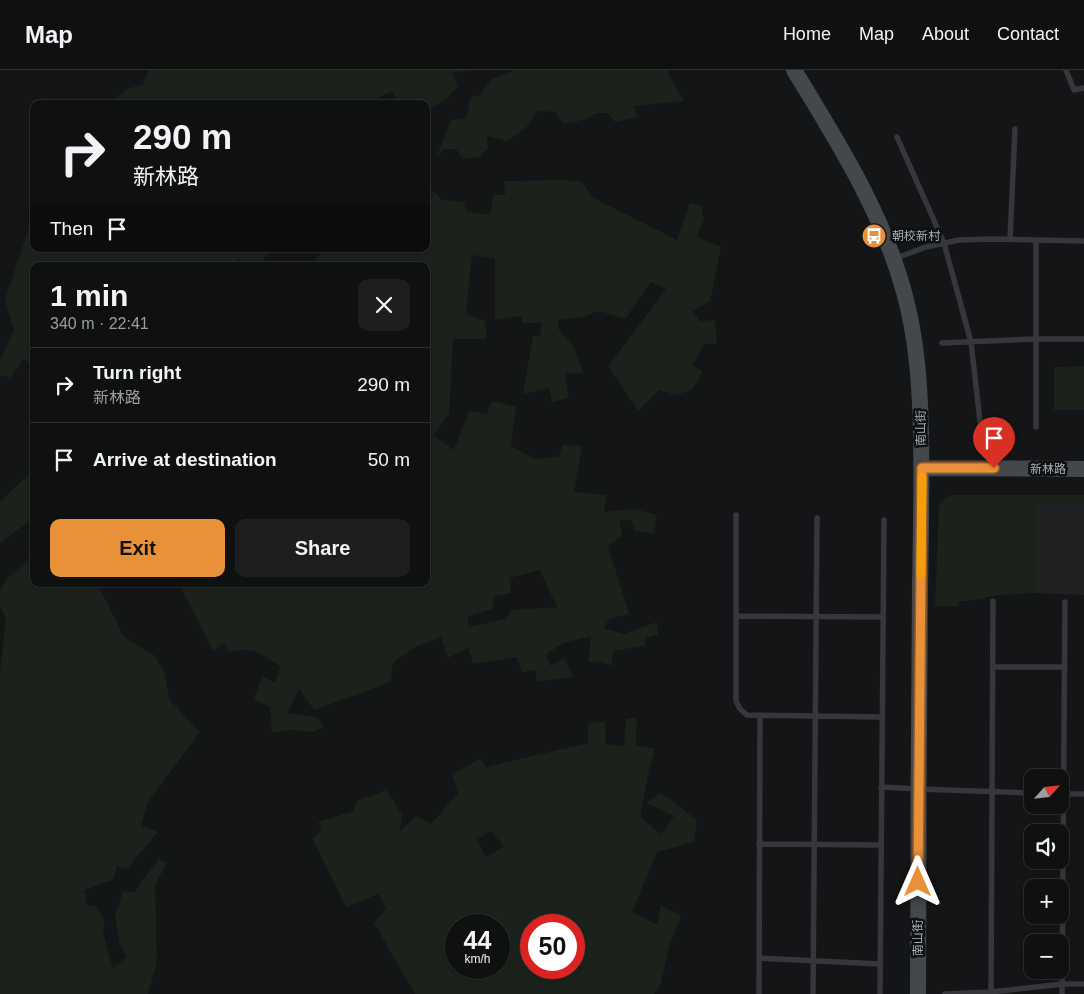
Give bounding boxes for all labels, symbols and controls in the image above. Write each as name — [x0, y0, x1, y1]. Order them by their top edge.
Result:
text: Map — [25, 21, 73, 48]
text: Home — [783, 24, 831, 44]
text: Map — [859, 24, 894, 44]
text: About — [922, 24, 969, 44]
text: Contact — [997, 24, 1059, 44]
text: 290 m — [133, 117, 232, 156]
icon: right — [50, 120, 115, 185]
text: 新林路 — [133, 164, 199, 189]
icon: arrive — [103, 215, 131, 243]
text: Then — [50, 218, 93, 239]
bus stop icon: 朝校新村 — [861, 223, 887, 249]
place label: 朝校新村 — [892, 229, 941, 243]
text: 1 min — [50, 279, 128, 312]
button: close — [358, 279, 410, 331]
text: 340 m · 22:41 — [50, 315, 149, 332]
text: Turn right — [93, 362, 181, 383]
icon: right — [50, 371, 78, 399]
text: 290 m — [357, 374, 410, 395]
text: 新林路 — [93, 389, 141, 406]
street label: 南山街 — [914, 410, 928, 446]
pin — [973, 417, 1015, 468]
icon: arrive — [980, 424, 1008, 452]
icon: arrive — [50, 446, 78, 474]
text: Arrive at destination — [93, 449, 277, 470]
text: 50 m — [368, 449, 410, 470]
street label: 新林路 — [1030, 462, 1066, 476]
button: Exit — [50, 519, 225, 577]
button: Share — [235, 519, 410, 577]
north arrow — [1024, 769, 1069, 814]
map controls — [1024, 769, 1069, 979]
button: sound — [1024, 824, 1069, 869]
position arrow — [891, 855, 943, 907]
button: + — [1024, 879, 1069, 924]
speed limit sign: 50 — [520, 914, 585, 979]
street label: 南山街 — [911, 920, 925, 956]
text: 44 — [464, 926, 491, 954]
button: − — [1024, 934, 1069, 979]
text: km/h — [464, 952, 491, 966]

